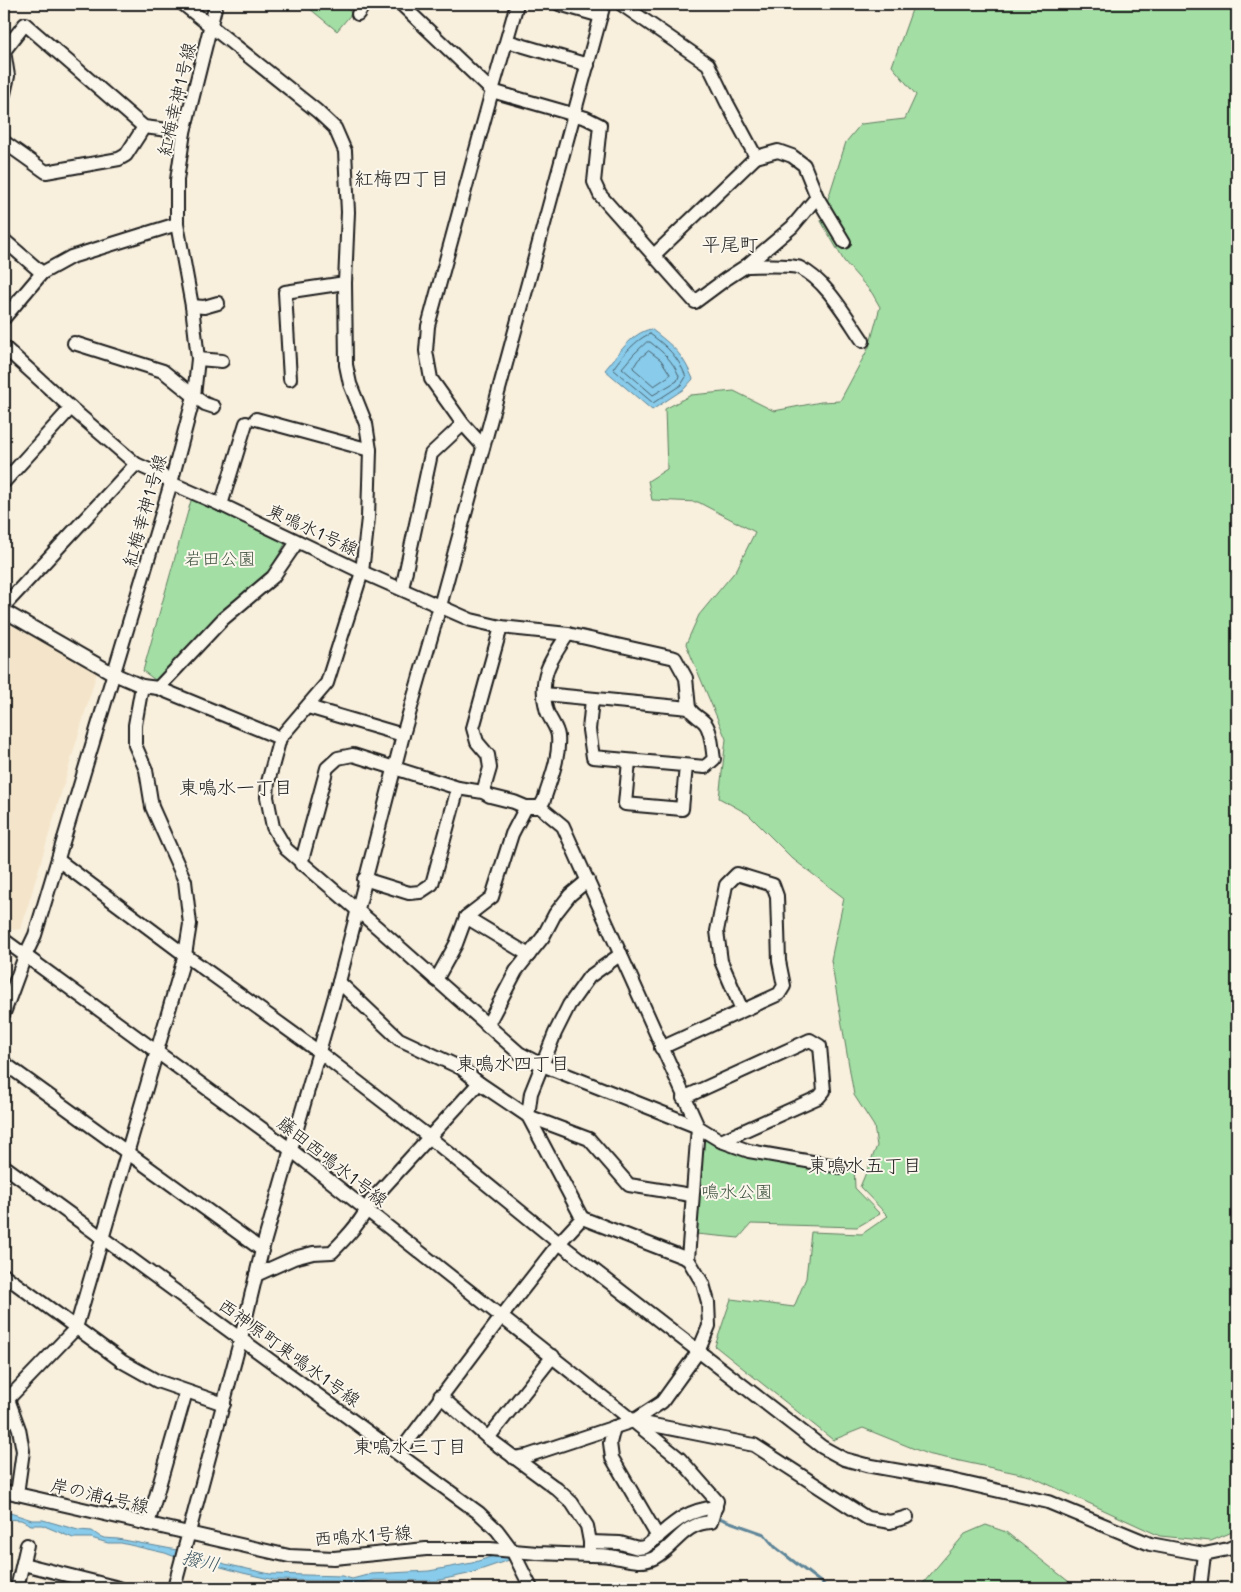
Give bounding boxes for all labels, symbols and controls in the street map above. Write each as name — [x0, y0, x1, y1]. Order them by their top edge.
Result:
street label: 紅梅幸神1号線 — [151, 40, 201, 158]
district label: 紅梅四丁目 — [354, 165, 450, 190]
district label: 平尾町 — [701, 231, 759, 256]
street label: 紅梅幸神1号線 — [116, 451, 172, 569]
street label: 東鳴水1号線 — [263, 497, 363, 561]
park label: 岩田公園 — [184, 546, 256, 570]
district label: 東鳴水一丁目 — [179, 774, 293, 799]
district label: 東鳴水四丁目 — [456, 1050, 570, 1075]
street label: 藤田西鳴水1号線 — [273, 1110, 393, 1212]
district label: 東鳴水五丁目 — [808, 1152, 922, 1177]
park label: 鳴水公園 — [701, 1179, 773, 1203]
street label: 西神原町東鳴水1号線 — [214, 1292, 366, 1412]
district label: 東鳴水三丁目 — [353, 1433, 467, 1458]
street label: 岸の浦4号線 — [48, 1472, 152, 1518]
street label: 西鳴水1号線 — [313, 1520, 413, 1550]
water label: 撥川 — [180, 1544, 222, 1576]

